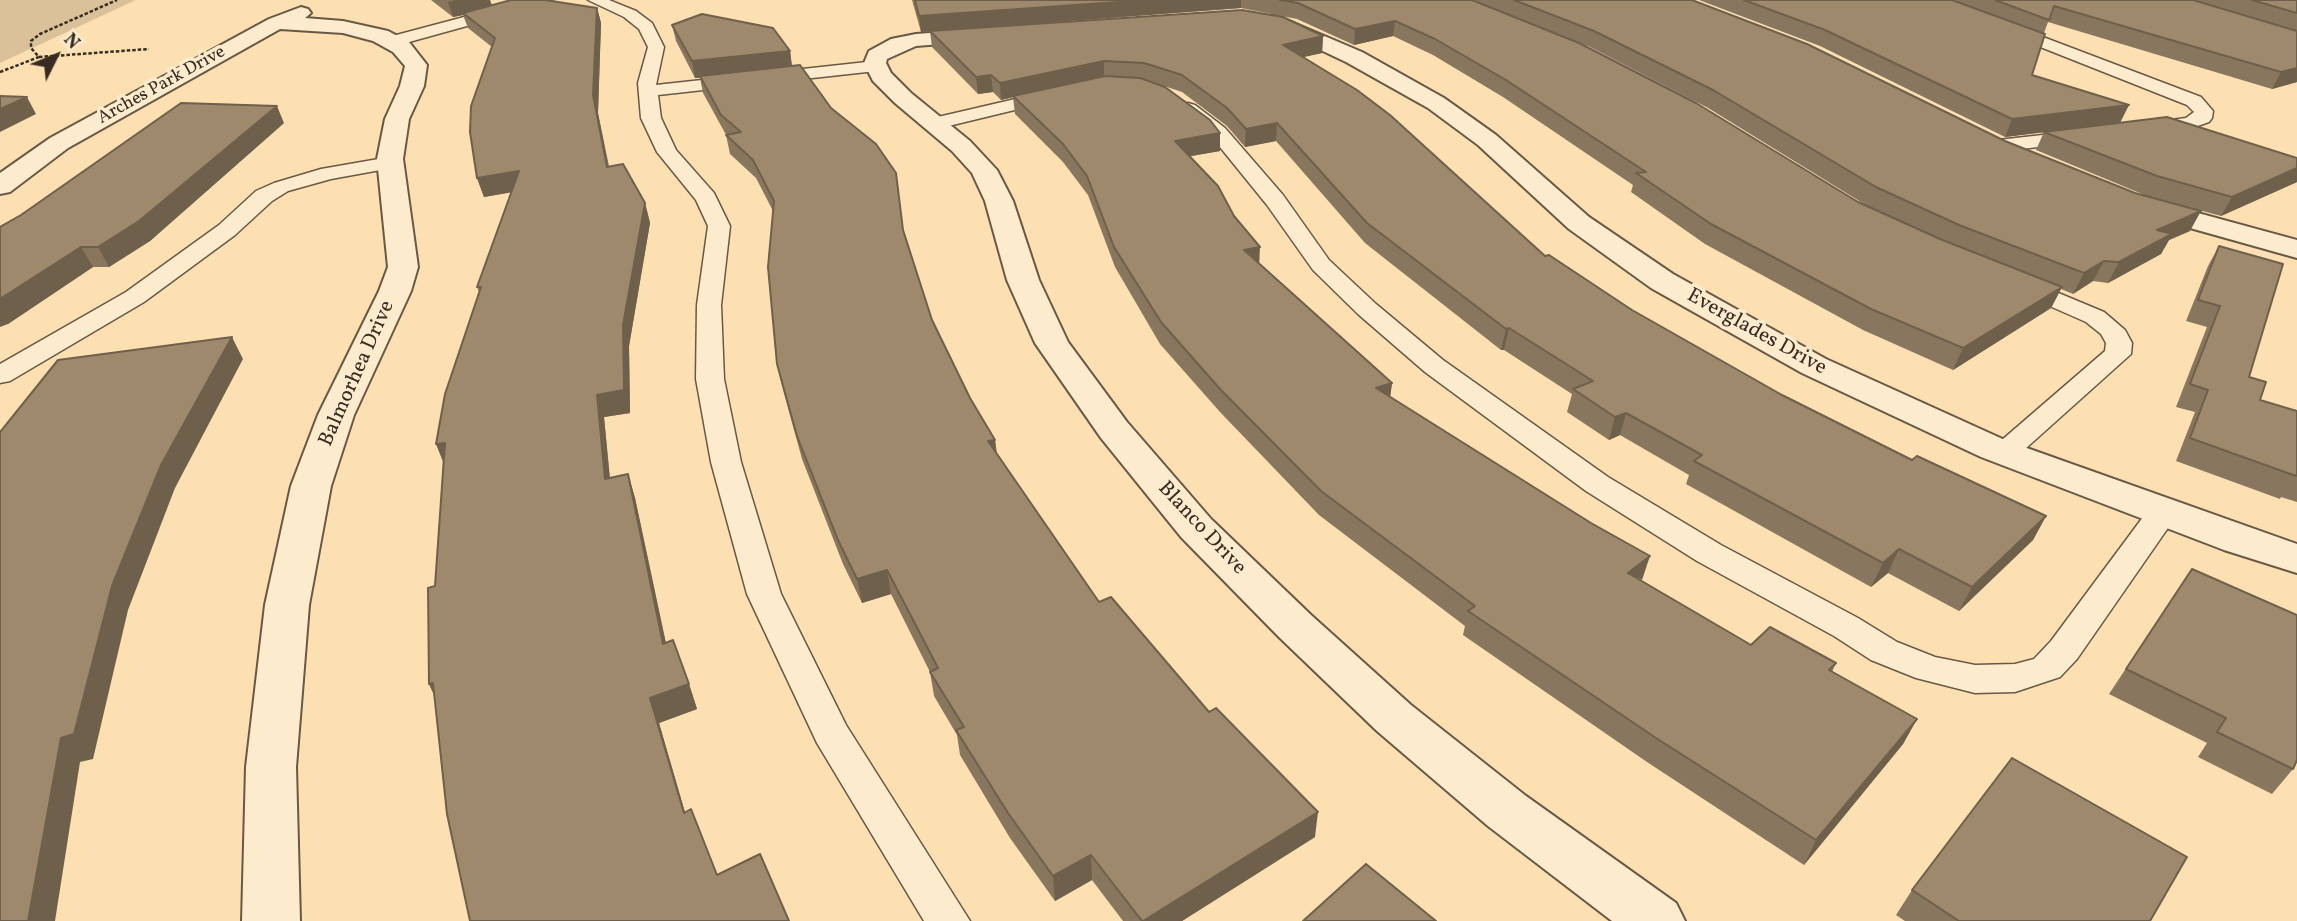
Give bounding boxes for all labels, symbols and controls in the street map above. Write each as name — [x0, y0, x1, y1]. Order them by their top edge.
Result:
north arrow — [21, 21, 91, 91]
text: N — [57, 28, 86, 56]
street label: Arches Park Drive — [94, 42, 230, 130]
street label: Everglades Drive — [1682, 284, 1830, 382]
street label: Balmorhea Drive — [315, 297, 401, 451]
street label: Blanco Drive — [1151, 477, 1251, 581]

